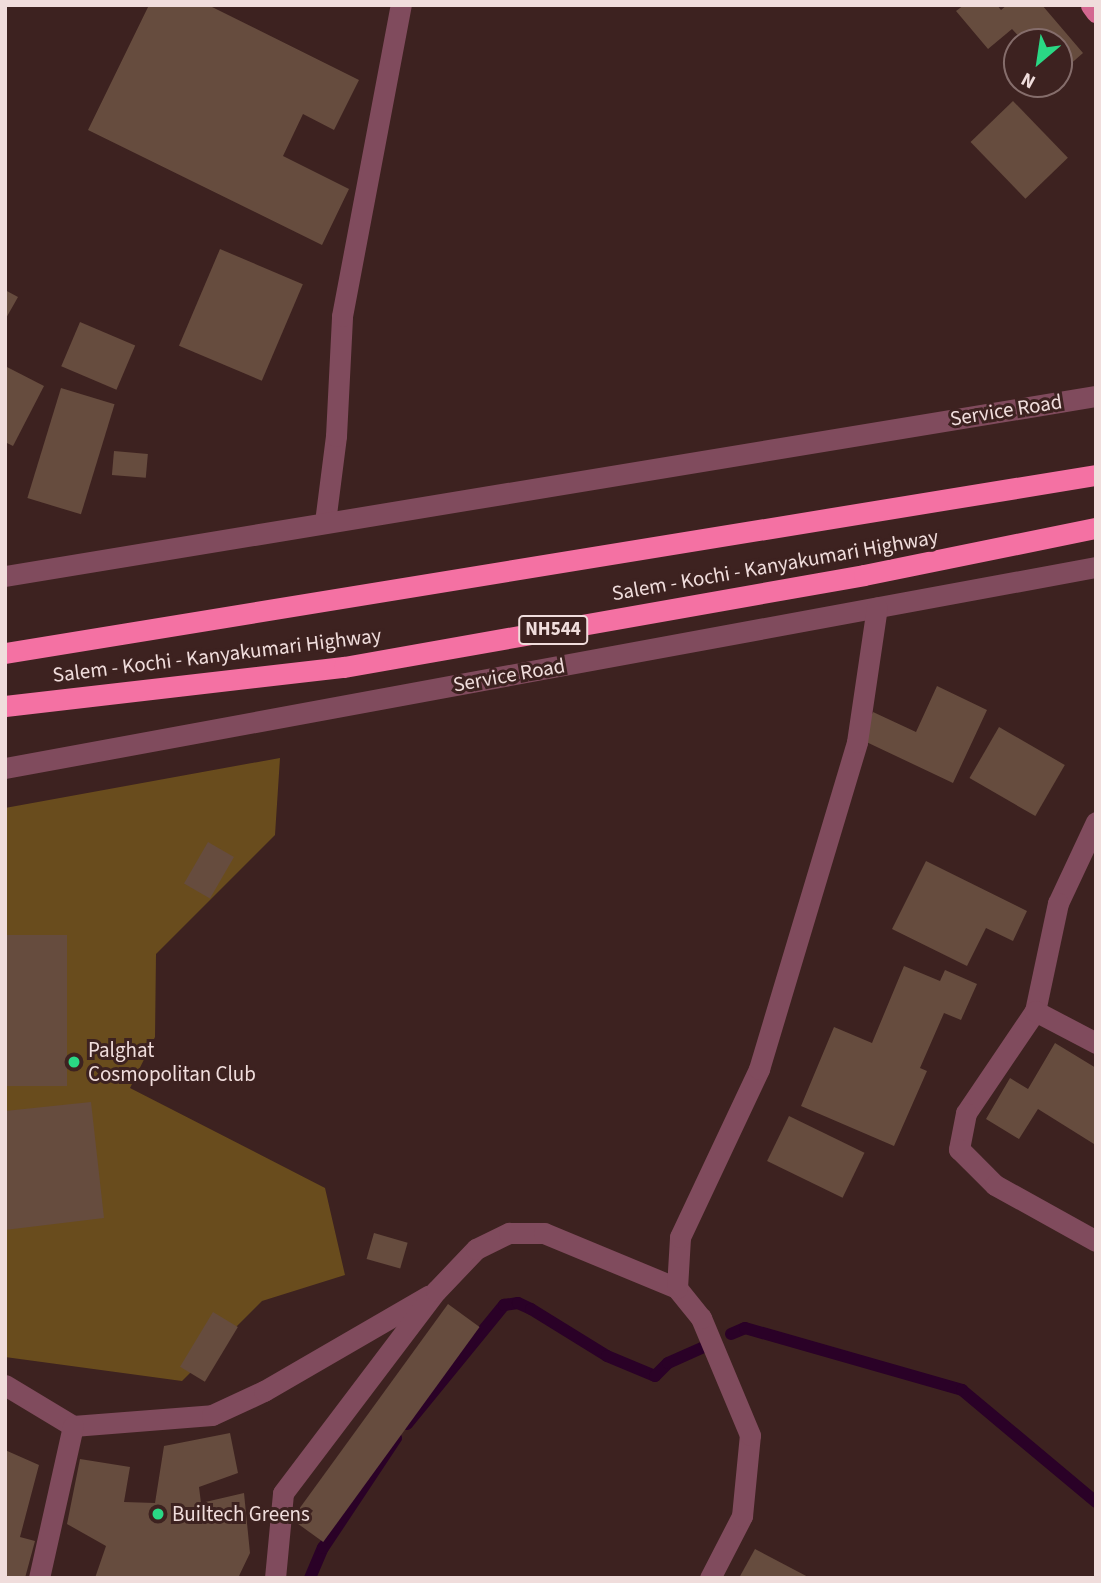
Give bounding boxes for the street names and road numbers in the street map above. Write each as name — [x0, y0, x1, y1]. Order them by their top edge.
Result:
street label: Service Road — [948, 389, 1064, 431]
street label: Salem - Kochi - Kanyakumari Highway — [610, 524, 940, 606]
road number: NH544 — [518, 614, 588, 646]
street label: Salem - Kochi - Kanyakumari Highway — [51, 622, 383, 688]
street label: Service Road — [451, 653, 567, 697]

